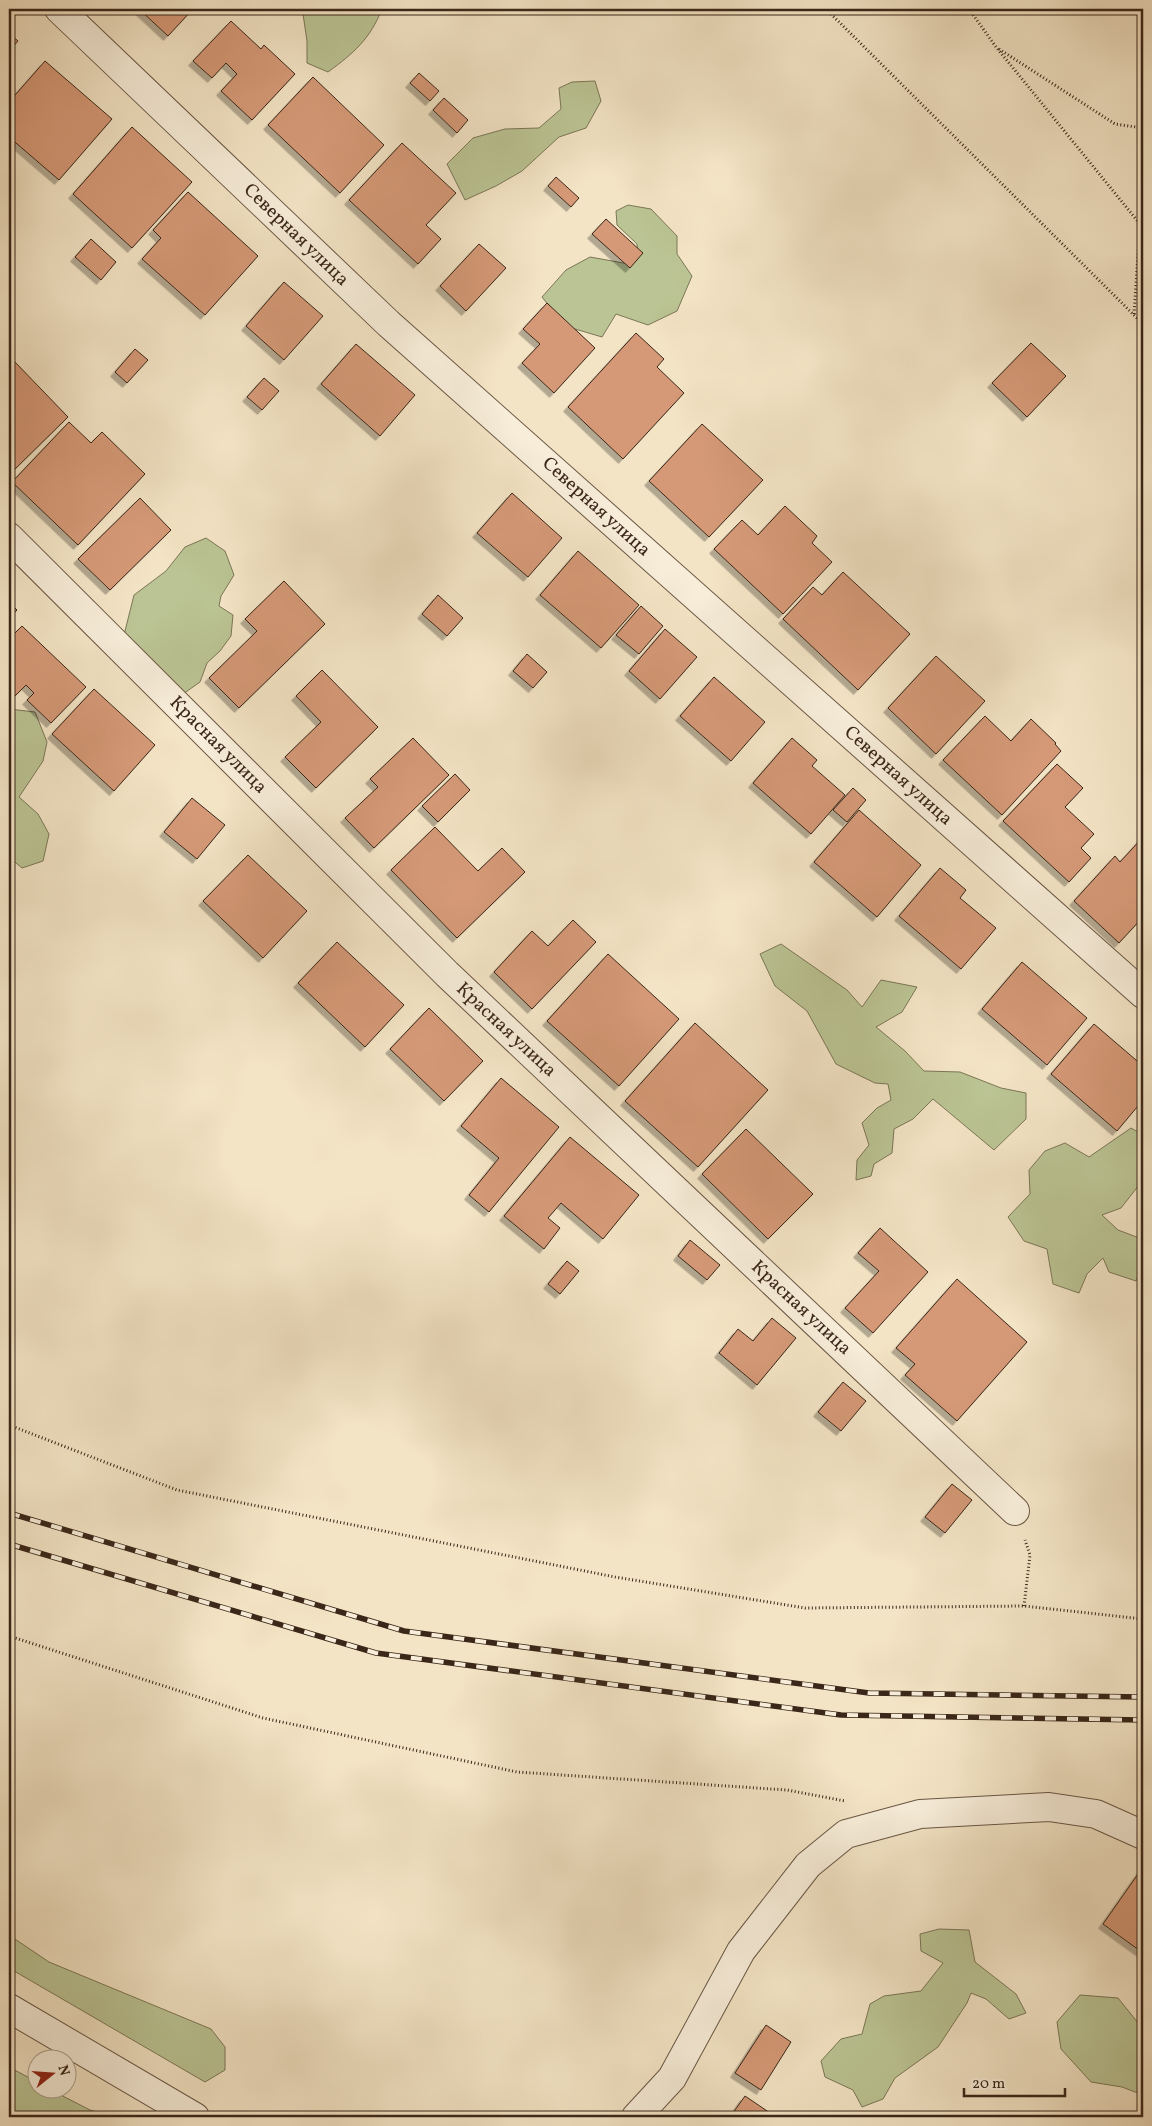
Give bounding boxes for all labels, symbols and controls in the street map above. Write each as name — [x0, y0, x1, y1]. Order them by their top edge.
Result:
street label: Северная улица — [237, 178, 355, 292]
street label: Северная улица — [536, 451, 656, 563]
street label: Красная улица — [163, 690, 273, 800]
street label: Северная улица — [838, 720, 958, 832]
street label: Красная улица — [450, 977, 562, 1083]
street label: Красная улица — [745, 1255, 857, 1361]
north arrow — [28, 2048, 78, 2098]
text: N — [52, 2063, 74, 2078]
scale bar — [964, 2066, 1066, 2098]
text: 20 m — [972, 2074, 1005, 2095]

